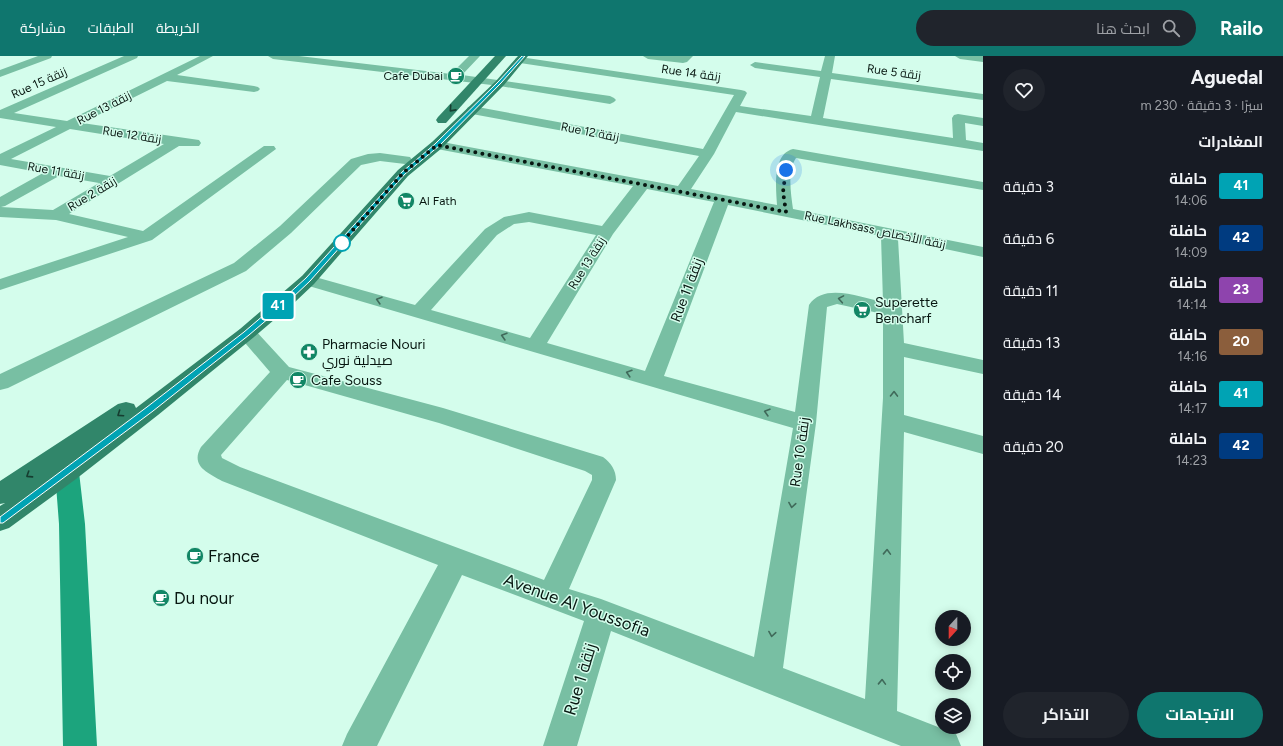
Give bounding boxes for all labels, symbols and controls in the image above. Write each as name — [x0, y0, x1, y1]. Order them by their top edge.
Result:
search box — [916, 10, 1196, 46]
icon: search — [1160, 17, 1182, 39]
text: Railo — [1220, 17, 1263, 40]
text: مشاركة — [20, 20, 66, 37]
text: الطبقات — [88, 20, 134, 37]
text: الخريطة — [156, 20, 200, 37]
text: ابحث هنا — [1096, 20, 1150, 38]
street label: Rue 5 زنقة — [866, 61, 922, 83]
street label: Rue 14 زنقة — [660, 62, 722, 84]
street label: Rue 15 زنقة — [9, 65, 69, 101]
cafe icon: Cafe Dubai — [446, 66, 466, 86]
text: Aguedal — [1191, 66, 1263, 89]
place label: Cafe Dubai — [383, 69, 443, 83]
button: heart — [1003, 69, 1045, 111]
street label: Rue 13 زنقة — [74, 88, 134, 128]
text: سيرًا · 3 دقيقة · 230 m — [1140, 98, 1263, 113]
one-way arrow — [449, 104, 456, 112]
street label: Rue 12 زنقة — [560, 119, 620, 145]
street label: Rue 12 زنقة — [102, 123, 162, 147]
text: المغادرات — [1198, 133, 1263, 151]
street label: Rue 11 زنقة — [26, 159, 86, 183]
your location — [776, 160, 796, 180]
text: حافلة — [1169, 170, 1207, 188]
street label: Rue 2 زنقة — [65, 174, 119, 214]
text: 41 — [1234, 177, 1248, 194]
text: 3 دقيقة — [1003, 178, 1054, 196]
supermarket icon: Al Fath — [396, 191, 416, 211]
text: 14:06 — [1175, 193, 1207, 208]
place label: Al Fath — [419, 194, 457, 208]
street label: Rue Lakhsass زنقة الأخصاص — [803, 208, 947, 252]
text: حافلة — [1169, 222, 1207, 240]
text: 42 — [1233, 229, 1249, 246]
text: 6 دقيقة — [1003, 230, 1054, 248]
unlabelled marker — [333, 234, 351, 252]
street label: Rue 13 زنقة — [565, 234, 609, 292]
text: 14:09 — [1175, 245, 1207, 260]
street label: Rue 11 زنقة — [667, 256, 707, 324]
text: حافلة — [1169, 274, 1207, 292]
text: 23 — [1233, 281, 1249, 298]
text: 11 دقيقة — [1003, 282, 1058, 300]
line badge: 41 — [260, 293, 296, 319]
place label: Superette Bencharf — [875, 294, 938, 327]
one-way arrow — [838, 295, 844, 304]
one-way arrow — [376, 296, 383, 305]
text: 41 — [271, 297, 285, 314]
text: 14:14 — [1177, 297, 1207, 312]
supermarket icon: Superette Bencharf — [852, 300, 872, 320]
text: حافلة — [1169, 326, 1207, 344]
one-way arrow — [501, 333, 508, 341]
text: 20 — [1232, 333, 1250, 350]
text: 13 دقيقة — [1003, 334, 1060, 352]
place label: Pharmacie Nouri صيدلية نوري — [322, 336, 426, 372]
pharmacy icon: Pharmacie Nouri صيدلية نوري — [299, 342, 319, 362]
text: 14:16 — [1178, 349, 1207, 364]
one-way arrow — [626, 369, 633, 378]
cafe icon: Cafe Souss — [288, 370, 308, 390]
place label: Cafe Souss — [311, 372, 382, 389]
text: حافلة — [1169, 378, 1207, 396]
text: 41 — [1234, 385, 1248, 402]
text: 14 دقيقة — [1003, 386, 1061, 404]
one-way arrow — [890, 391, 898, 397]
text: 14:17 — [1178, 401, 1207, 416]
one-way arrow — [117, 409, 124, 417]
one-way arrow — [764, 409, 771, 417]
street label: Rue 10 زنقة — [787, 416, 813, 488]
text: حافلة — [1169, 430, 1207, 448]
text: 42 — [1233, 437, 1249, 454]
text: 20 دقيقة — [1003, 438, 1064, 456]
text: 14:23 — [1176, 453, 1207, 468]
one-way arrow — [26, 470, 33, 478]
one-way arrow — [788, 502, 797, 508]
cafe icon: France — [185, 546, 205, 566]
place label: France — [208, 546, 259, 566]
one-way arrow — [883, 549, 891, 555]
street label: Avenue Al Youssofia — [501, 569, 653, 641]
cafe icon: Du nour — [151, 588, 171, 608]
place label: Du nour — [174, 588, 234, 608]
north arrow — [935, 610, 971, 646]
map controls — [935, 610, 971, 734]
one-way arrow — [768, 631, 777, 637]
street label: Rue 1 زنقة — [560, 640, 601, 718]
button: locate — [935, 654, 971, 690]
one-way arrow — [878, 679, 886, 685]
button: التذاكر — [1003, 692, 1129, 738]
button: الاتجاهات — [1137, 692, 1263, 738]
button: layers — [935, 698, 971, 734]

